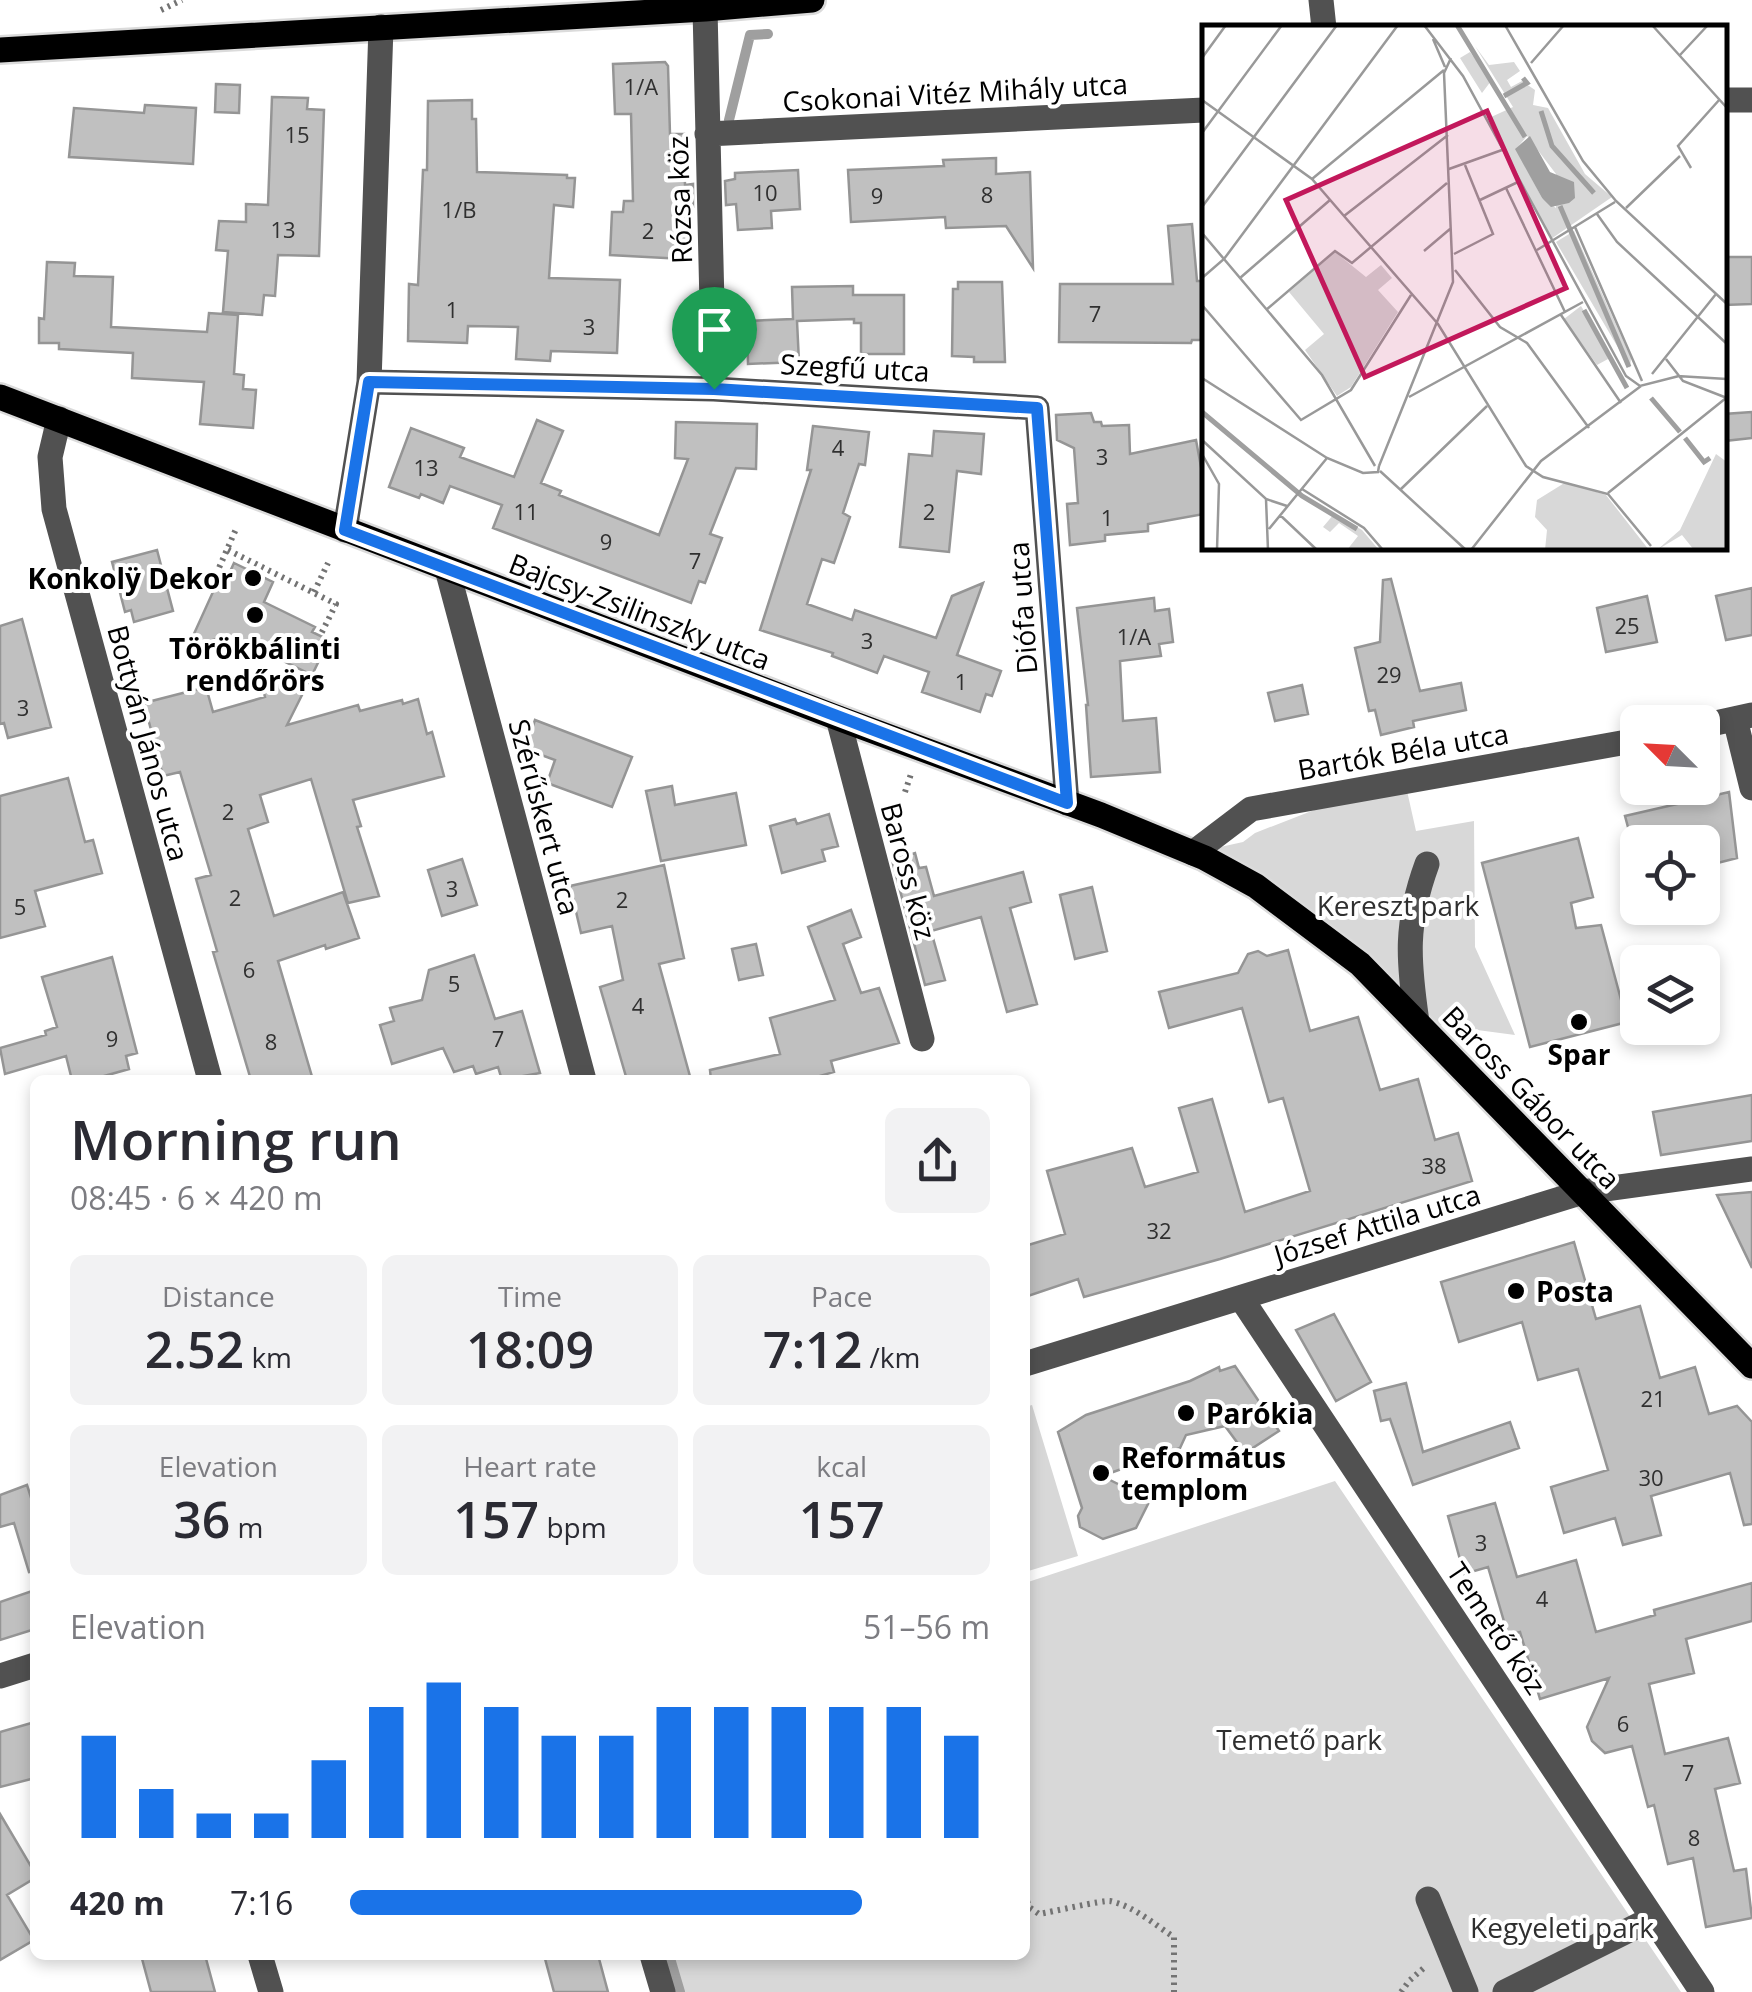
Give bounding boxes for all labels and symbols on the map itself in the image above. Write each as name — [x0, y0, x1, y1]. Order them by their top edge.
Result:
inset map — [1202, 25, 1727, 550]
street label: Csokonai Vitéz Mihály utca — [781, 64, 1129, 120]
house number: 1/A — [624, 71, 658, 101]
house number: 15 — [284, 119, 310, 149]
street label: Rózsa köz — [658, 135, 700, 265]
house number: 10 — [752, 177, 778, 207]
house number: 8 — [981, 179, 993, 209]
house number: 9 — [871, 180, 883, 210]
house number: 1/B — [442, 194, 476, 224]
house number: 13 — [270, 214, 296, 244]
house number: 2 — [642, 215, 654, 245]
pin — [672, 287, 757, 390]
house number: 1 — [446, 294, 458, 324]
house number: 7 — [1089, 298, 1101, 328]
house number: 3 — [583, 311, 595, 341]
street label: Szegfű utca — [779, 344, 931, 390]
house number: 4 — [832, 432, 845, 462]
house number: 3 — [1096, 441, 1108, 471]
house number: 13 — [413, 452, 439, 482]
house number: 11 — [513, 496, 539, 526]
house number: 2 — [923, 496, 935, 526]
house number: 1 — [1101, 502, 1113, 532]
house number: 9 — [600, 526, 612, 556]
street label: Diófa utca — [998, 541, 1046, 675]
street label: Bajcsy-Zsilinszky utca — [504, 544, 776, 678]
house number: 7 — [689, 545, 701, 575]
place label: Konkolÿ Dekor — [28, 559, 233, 597]
marker: Konkolÿ Dekor — [242, 567, 264, 589]
marker: Törökbálinti rendőrörs — [244, 604, 266, 626]
house number: 25 — [1614, 610, 1640, 640]
street label: Bottyán János utca — [99, 621, 199, 865]
house number: 1/A — [1117, 621, 1151, 651]
house number: 3 — [861, 625, 873, 655]
place label: Törökbálinti rendőrörs — [169, 629, 341, 699]
house number: 29 — [1376, 659, 1402, 689]
house number: 1 — [955, 666, 967, 696]
house number: 3 — [17, 692, 29, 722]
north arrow — [1620, 705, 1720, 805]
street label: Bartók Béla utca — [1294, 714, 1512, 788]
street label: Szérűskert utca — [501, 715, 589, 919]
house number: 2 — [222, 796, 234, 826]
street label: Baross köz — [872, 798, 946, 944]
house number: 3 — [446, 873, 458, 903]
house number: 2 — [229, 882, 241, 912]
house number: 2 — [616, 884, 628, 914]
park label: Kereszt park — [1317, 886, 1480, 924]
house number: 5 — [14, 891, 26, 921]
house number: 6 — [243, 954, 255, 984]
house number: 5 — [448, 968, 460, 998]
house number: 4 — [632, 990, 645, 1020]
street label: Baross Gábor utca — [1435, 997, 1629, 1197]
marker: Spar — [1568, 1011, 1590, 1033]
house number: 9 — [106, 1023, 118, 1053]
house number: 7 — [492, 1023, 504, 1053]
house number: 8 — [265, 1026, 277, 1056]
place label: Spar — [1548, 1035, 1611, 1073]
house number: 38 — [1421, 1150, 1447, 1180]
street label: József Attila utca — [1266, 1175, 1485, 1274]
house number: 32 — [1146, 1215, 1172, 1245]
place label: Posta — [1536, 1272, 1614, 1310]
marker: Posta — [1505, 1280, 1527, 1302]
house number: 21 — [1640, 1383, 1666, 1413]
place label: Parókia — [1206, 1394, 1313, 1432]
marker: Parókia — [1175, 1402, 1197, 1424]
place label: Református templom — [1121, 1438, 1286, 1508]
marker: Református templom — [1090, 1462, 1112, 1484]
house number: 30 — [1638, 1462, 1664, 1492]
house number: 3 — [1475, 1527, 1487, 1557]
street label: Temető köz — [1439, 1555, 1555, 1701]
house number: 4 — [1536, 1583, 1549, 1613]
house number: 6 — [1617, 1708, 1629, 1738]
park label: Temető park — [1216, 1720, 1382, 1758]
house number: 7 — [1682, 1757, 1694, 1787]
house number: 8 — [1688, 1822, 1700, 1852]
park label: Kegyeleti park — [1470, 1908, 1654, 1946]

